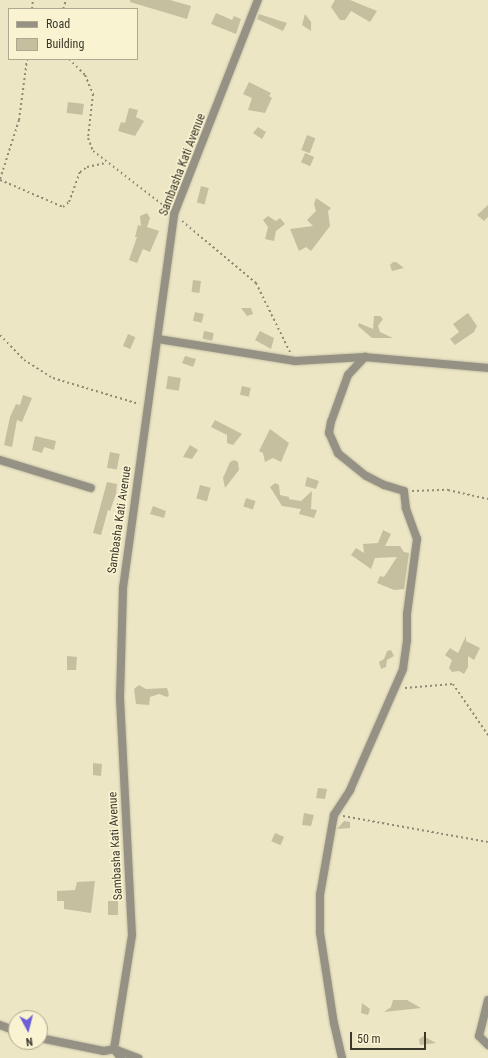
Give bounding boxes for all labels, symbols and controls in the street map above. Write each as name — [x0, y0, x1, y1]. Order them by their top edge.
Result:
legend — [8, 8, 138, 60]
text: Road — [46, 17, 70, 31]
text: Building — [46, 37, 84, 51]
street label: Sambasha Kati Avenue — [157, 112, 209, 218]
street label: Sambasha Kati Avenue — [105, 465, 135, 575]
street label: Sambasha Kati Avenue — [106, 792, 126, 900]
north arrow — [8, 1010, 48, 1050]
scale bar — [352, 1024, 428, 1050]
text: 50 m — [357, 1032, 381, 1046]
text: N — [25, 1035, 34, 1048]

